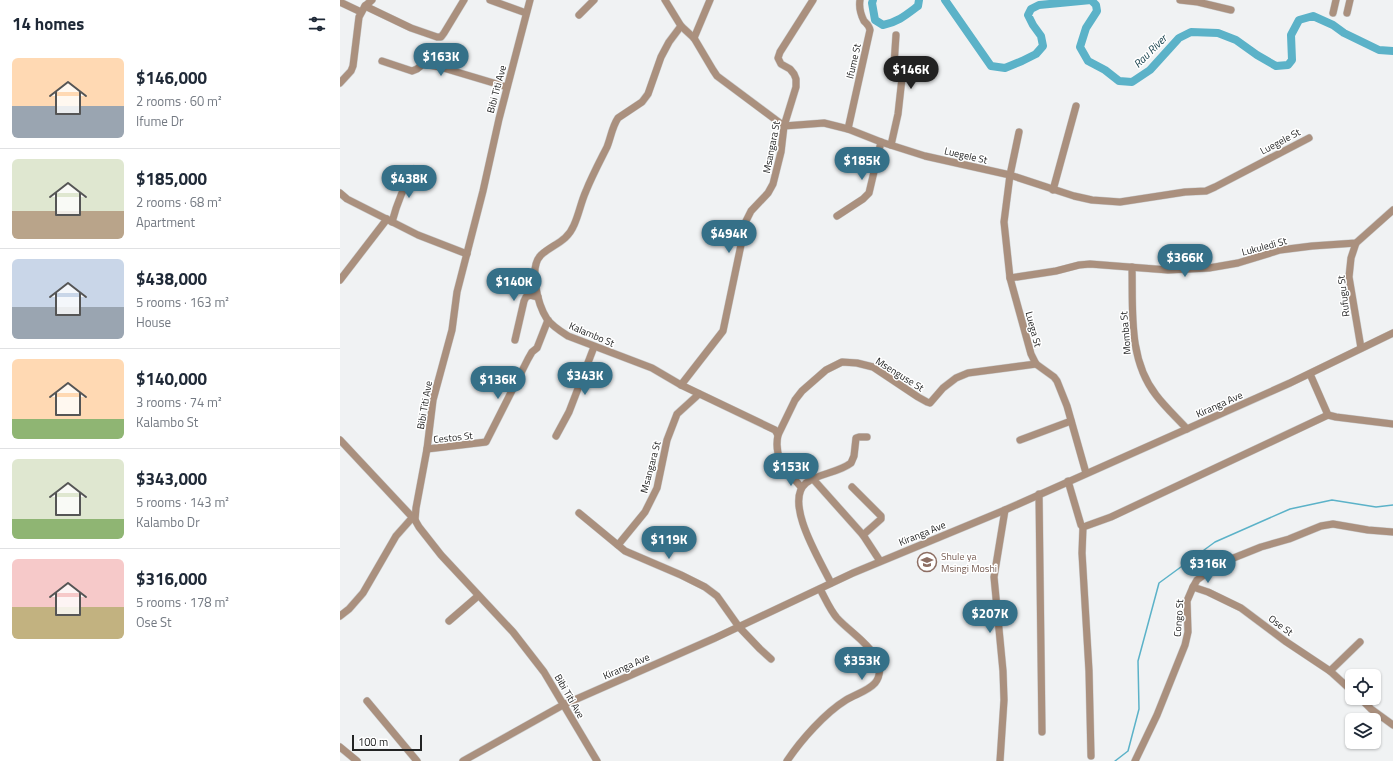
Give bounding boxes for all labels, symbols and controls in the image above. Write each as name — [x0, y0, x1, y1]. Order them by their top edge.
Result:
text: 14 homes — [12, 11, 84, 37]
icon: filters — [306, 13, 328, 35]
water label: Rau River — [1130, 30, 1171, 71]
street label: Ifume St — [842, 42, 865, 80]
pin: $163K — [413, 43, 469, 77]
text: $163K — [423, 46, 459, 66]
pin: $146K — [883, 56, 939, 90]
text: $146K — [893, 59, 929, 79]
street label: Bibi Titi Ave — [483, 64, 510, 115]
text: $146,000 — [136, 65, 207, 91]
icon: home — [44, 74, 92, 122]
text: 2 rooms · 60 m² — [136, 91, 222, 111]
text: Ifume Dr — [136, 111, 184, 131]
street label: Msangara St — [759, 119, 784, 175]
street label: Luegele St — [1257, 124, 1303, 158]
street label: Luegele St — [943, 143, 989, 168]
pin: $185K — [834, 147, 890, 181]
text: $185K — [844, 150, 880, 170]
pin: $438K — [381, 165, 437, 199]
text: $185,000 — [136, 166, 207, 192]
text: $438K — [391, 168, 427, 188]
icon: home — [44, 175, 92, 223]
text: 2 rooms · 68 m² — [136, 192, 222, 212]
text: Apartment — [136, 212, 195, 232]
pin: $494K — [701, 220, 757, 254]
text: $494K — [711, 223, 747, 243]
street label: Lukuledi St — [1240, 233, 1289, 260]
pin: $366K — [1157, 244, 1213, 278]
text: $366K — [1167, 247, 1203, 267]
text: $438,000 — [136, 266, 207, 292]
pin: $140K — [486, 268, 542, 302]
text: $140K — [496, 271, 532, 291]
street label: Rufugu St — [1333, 274, 1353, 317]
icon: home — [44, 275, 92, 323]
text: 5 rooms · 163 m² — [136, 292, 229, 312]
street label: Luega St — [1022, 310, 1046, 349]
street label: Momba St — [1116, 310, 1135, 355]
text: House — [136, 312, 171, 332]
street label: Kalambo St — [567, 318, 617, 351]
street label: Msenguse St — [873, 354, 927, 396]
pin: $343K — [557, 362, 613, 396]
text: $343K — [567, 365, 603, 385]
text: $140,000 — [136, 366, 207, 392]
pin: $136K — [470, 366, 526, 400]
text: $136K — [480, 369, 516, 389]
icon: home — [44, 375, 92, 423]
street label: Bibi Titi Ave — [413, 380, 436, 430]
street label: Kiranga Ave — [1193, 388, 1245, 421]
text: 3 rooms · 74 m² — [136, 392, 222, 412]
text: Kalambo St — [136, 412, 198, 432]
street label: Cestos St — [433, 428, 474, 447]
street label: Msangara St — [636, 439, 665, 495]
pin: $153K — [763, 453, 819, 487]
text: $153K — [773, 456, 809, 476]
text: $343,000 — [136, 466, 207, 492]
icon: home — [44, 475, 92, 523]
text: 5 rooms · 143 m² — [136, 492, 229, 512]
text: Kalambo Dr — [136, 512, 200, 532]
street label: Kiranga Ave — [896, 517, 948, 550]
pin: $119K — [641, 526, 697, 560]
text: $119K — [651, 529, 687, 549]
place label: Shule ya Msingi Moshi — [941, 549, 997, 576]
pin: $316K — [1180, 550, 1236, 584]
school or university icon: Shule ya Msingi Moshi — [916, 551, 938, 573]
text: $316K — [1190, 553, 1226, 573]
text: $316,000 — [136, 566, 207, 592]
icon: home — [44, 575, 92, 623]
text: 5 rooms · 178 m² — [136, 592, 229, 612]
street label: Congo St — [1170, 598, 1187, 637]
pin: $207K — [962, 600, 1018, 634]
text: $207K — [972, 603, 1008, 623]
street label: Ose St — [1265, 611, 1297, 640]
text: Ose St — [136, 612, 172, 632]
pin: $353K — [834, 647, 890, 681]
street label: Kiranga Ave — [600, 650, 652, 683]
text: $353K — [844, 650, 880, 670]
map controls — [1345, 669, 1381, 749]
button: locate — [1345, 669, 1381, 705]
street label: Bibi Titi Ave — [551, 671, 588, 721]
button: layers — [1345, 713, 1381, 749]
scale bar — [352, 733, 422, 752]
text: 100 m — [358, 734, 388, 750]

